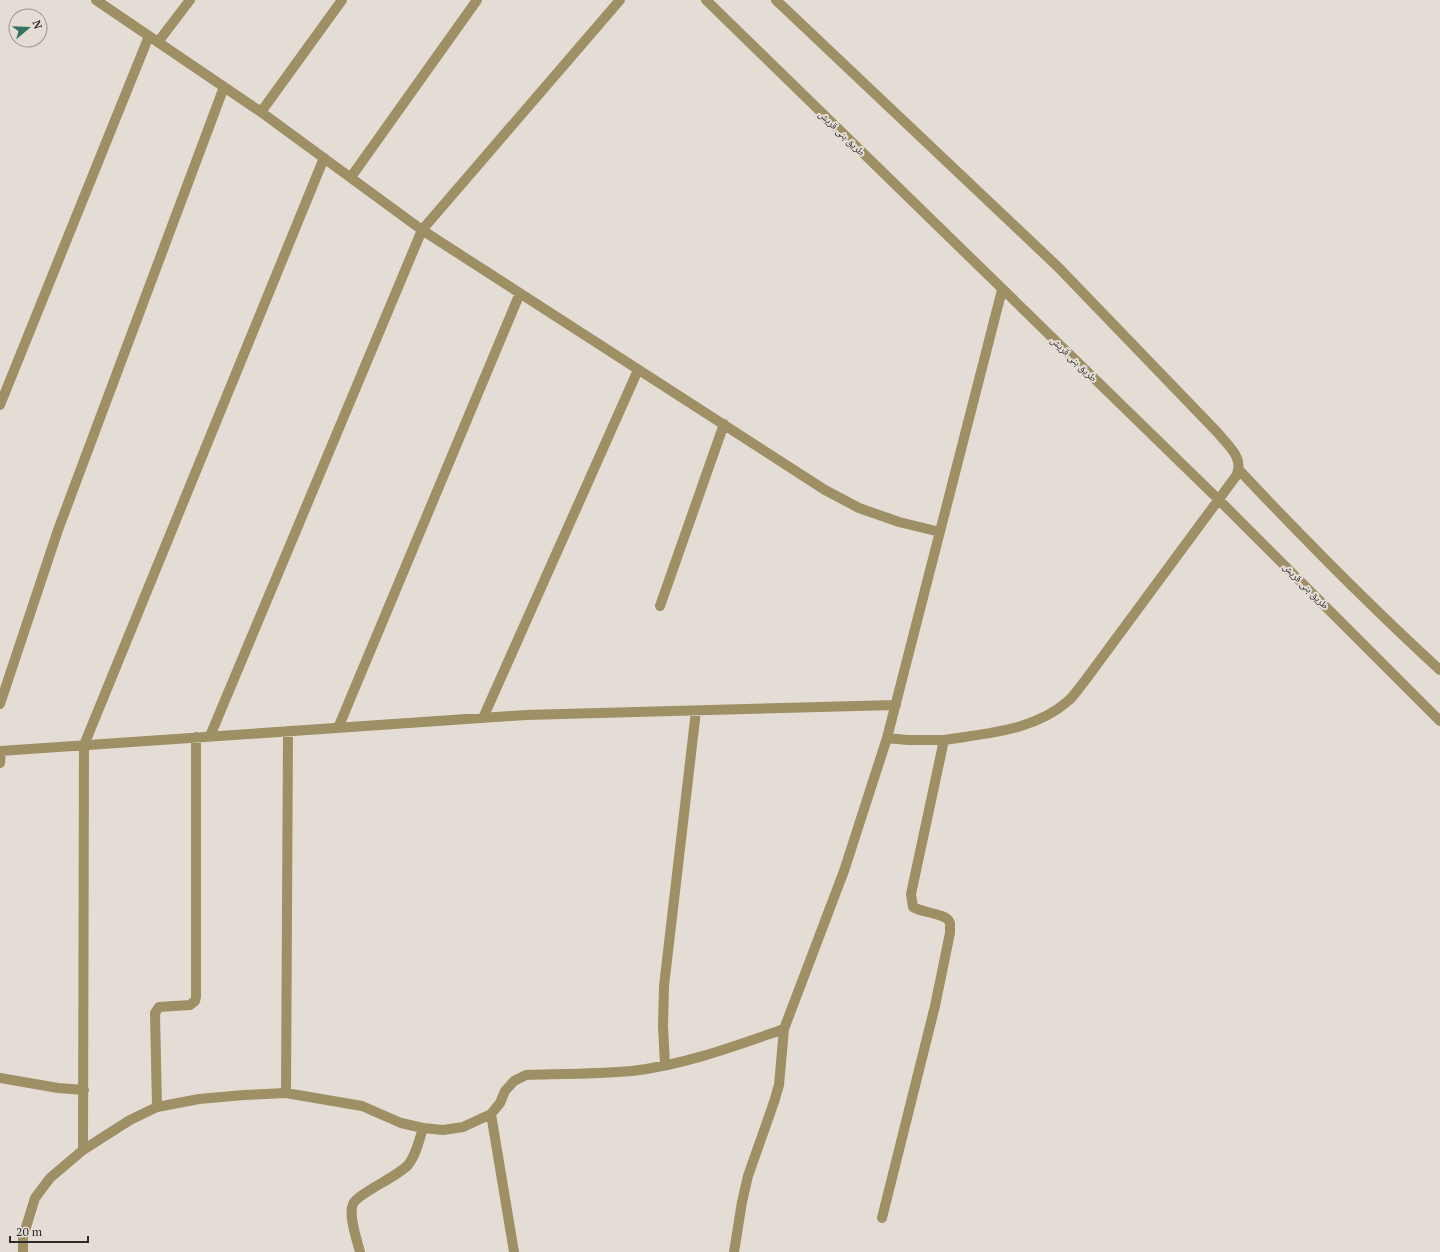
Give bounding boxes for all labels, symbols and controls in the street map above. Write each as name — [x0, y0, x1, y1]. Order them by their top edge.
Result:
north arrow — [8, 8, 48, 48]
text: N — [29, 19, 46, 32]
street label: طريق بنى قريش — [816, 108, 868, 159]
street label: طريق بنى قريش — [1048, 334, 1100, 385]
street label: طريق بنى قريش — [1280, 560, 1332, 612]
scale bar — [10, 1218, 88, 1244]
text: 20 m — [16, 1224, 43, 1239]

